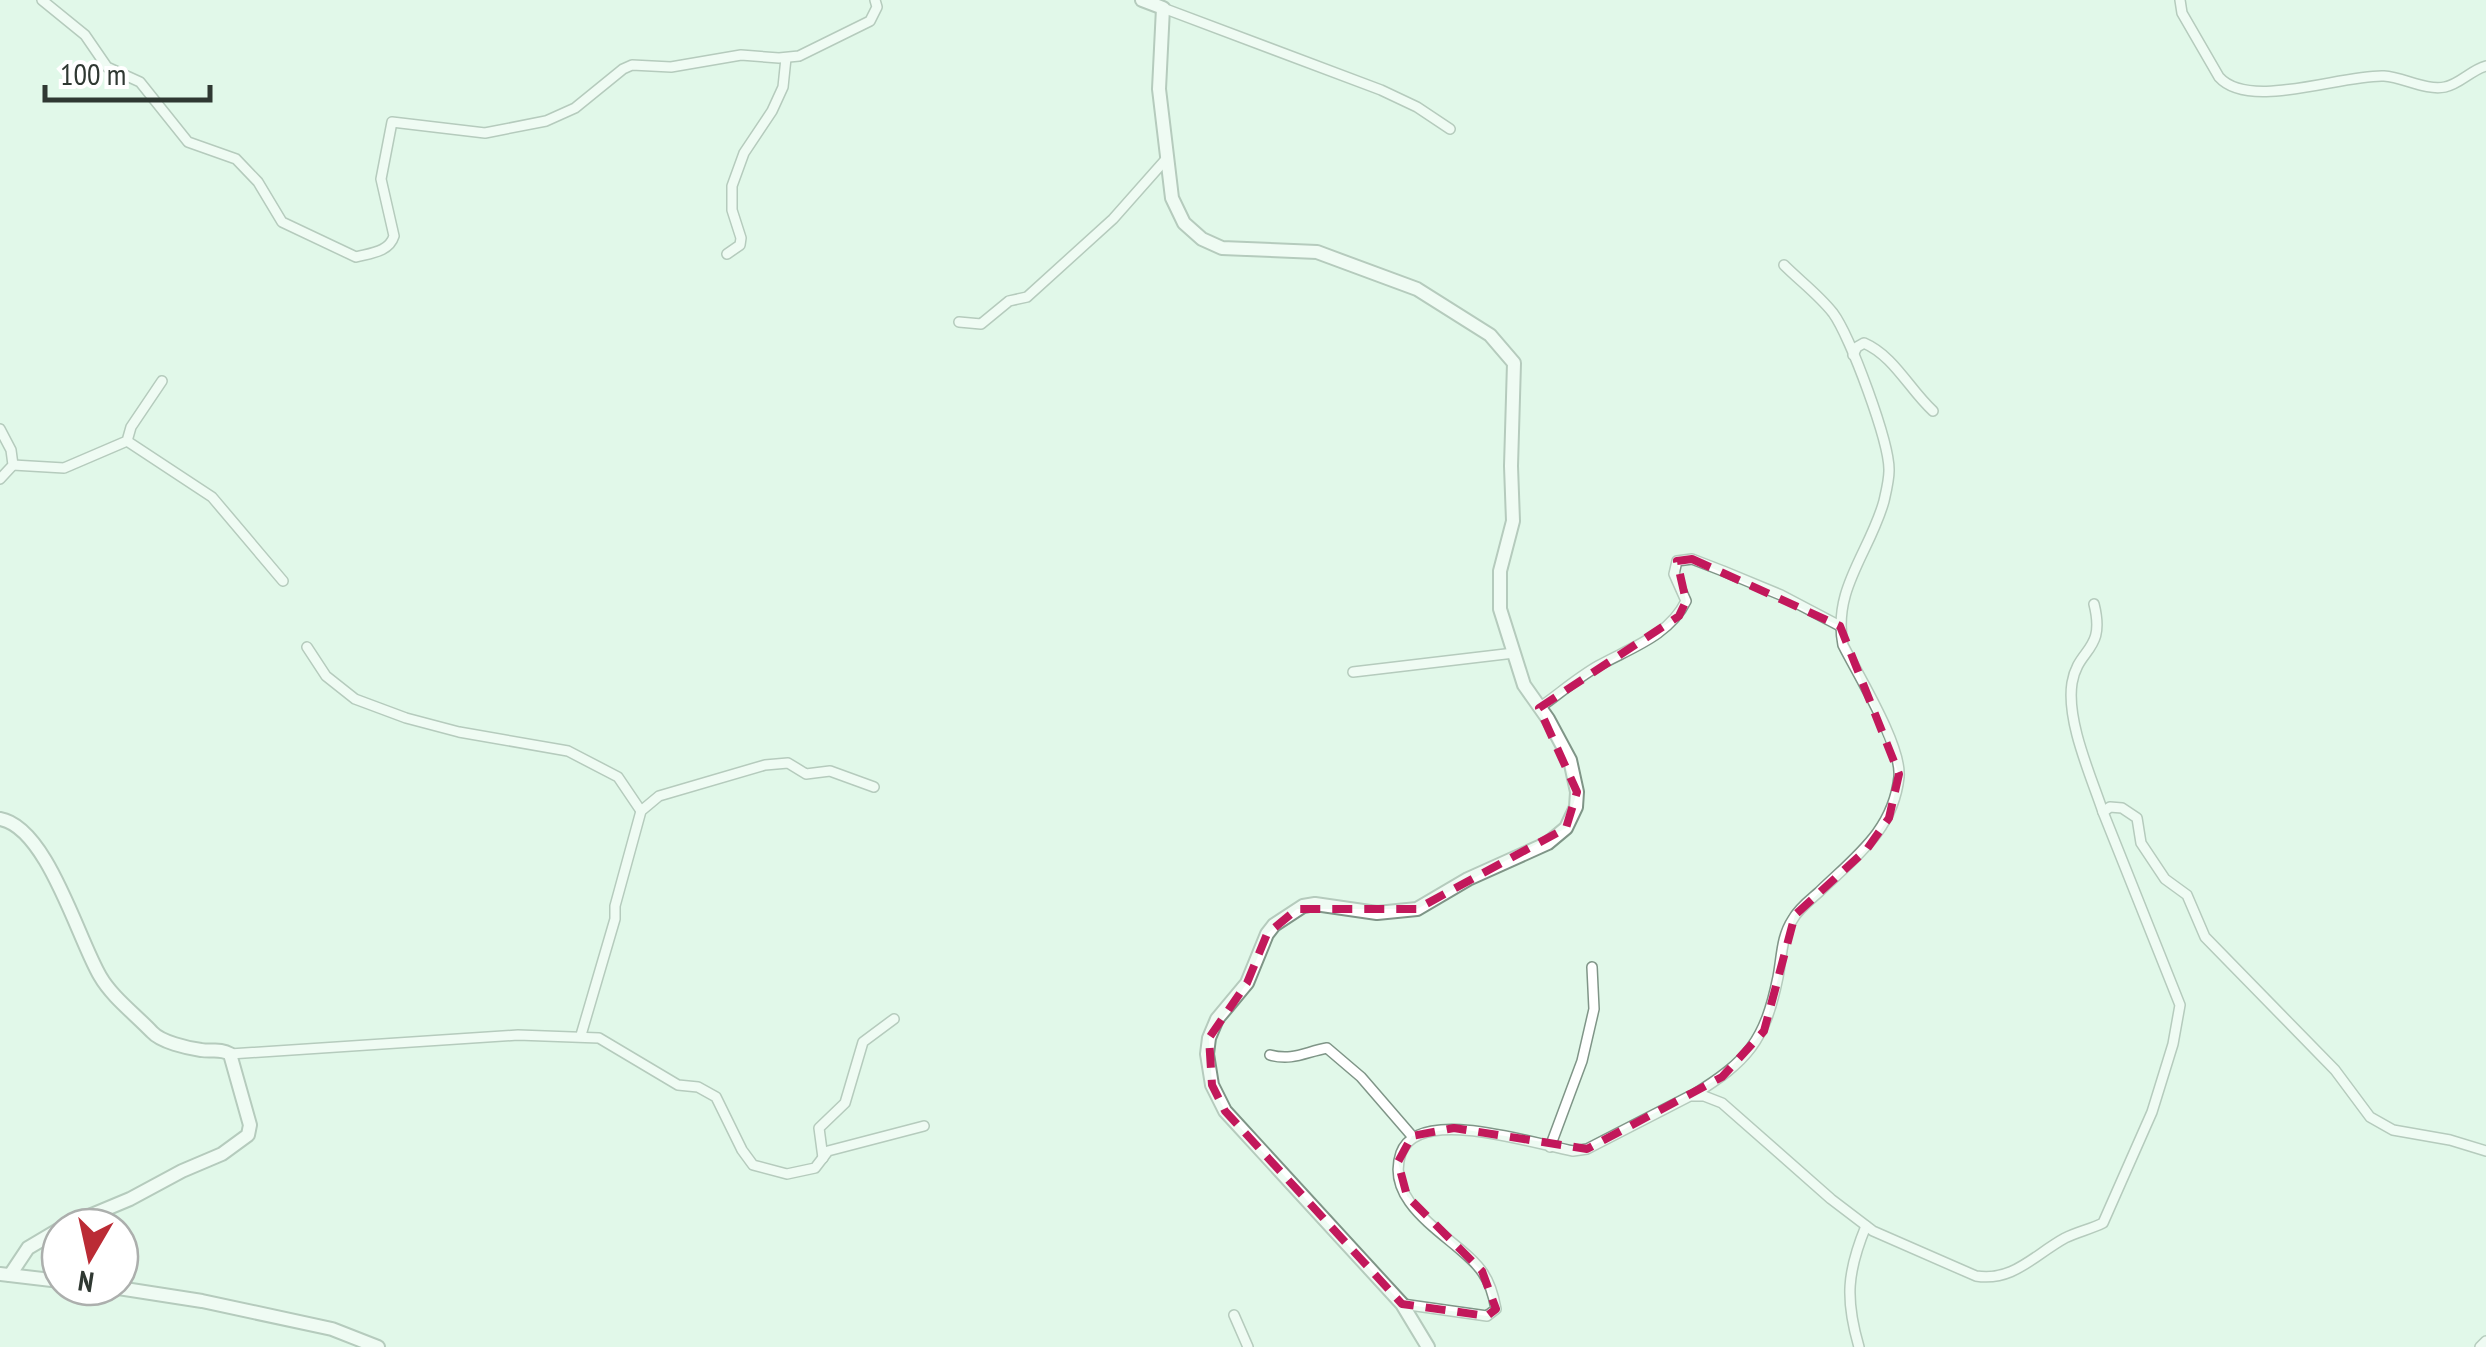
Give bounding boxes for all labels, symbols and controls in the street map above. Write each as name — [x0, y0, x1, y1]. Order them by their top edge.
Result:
scale bar — [45, 40, 210, 102]
text: 100 m — [60, 54, 126, 93]
north arrow — [40, 1207, 140, 1307]
text: N — [76, 1263, 96, 1302]

